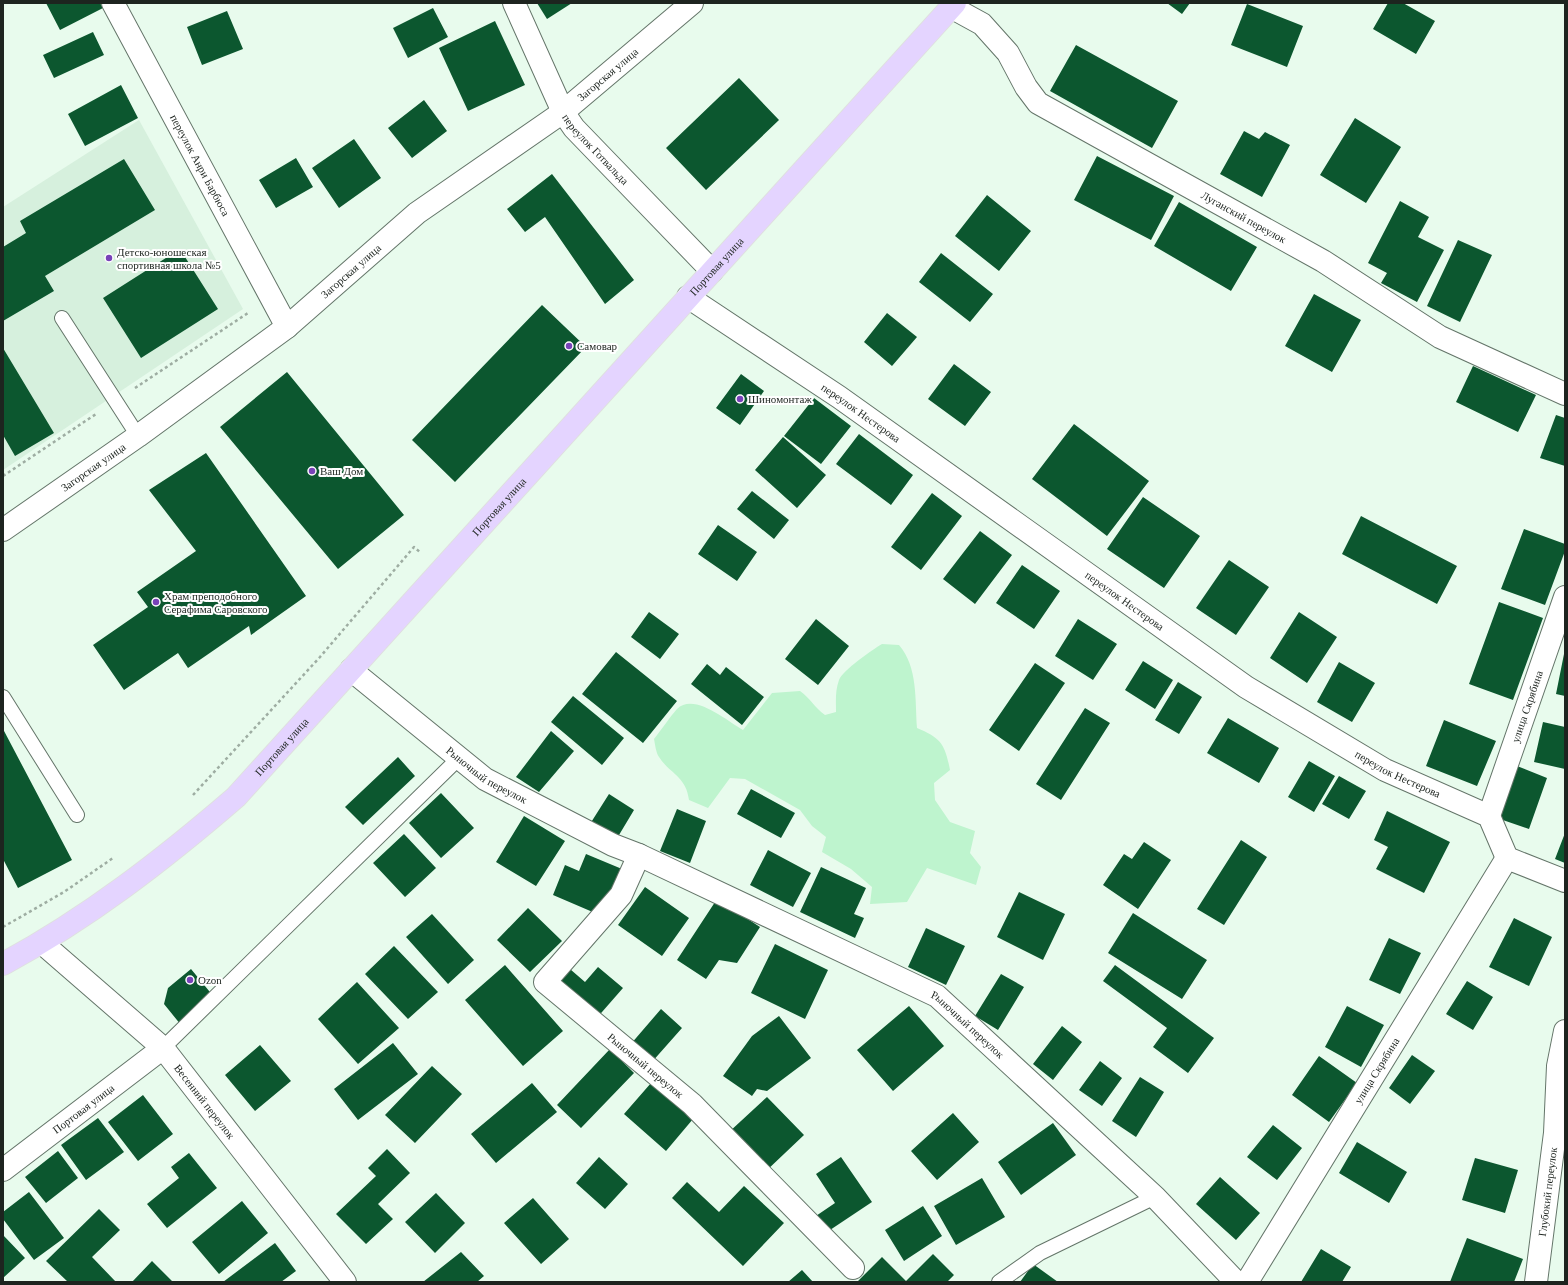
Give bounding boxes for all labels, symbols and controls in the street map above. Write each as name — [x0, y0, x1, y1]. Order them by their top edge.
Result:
street label: Загорская улица — [575, 45, 640, 103]
street label: переулок Анри Барбюса — [168, 112, 232, 218]
street label: переулок Готвальда — [560, 112, 631, 187]
street label: Луганский переулок — [1199, 189, 1289, 246]
street label: Портовая улица — [687, 235, 746, 298]
street label: Загорская улица — [318, 242, 383, 300]
place label: Детско-юношеская спортивная школа №5 — [117, 246, 221, 271]
marker: Детско-юношеская спортивная школа №5 — [104, 253, 114, 263]
place label: Самовар — [577, 340, 618, 352]
marker: Самовар — [564, 341, 574, 351]
street label: переулок Нестерова — [819, 381, 903, 445]
place label: Шиномонтаж — [748, 393, 812, 405]
marker: Шиномонтаж — [735, 394, 745, 404]
street label: Загорская улица — [59, 441, 128, 494]
place label: Ваш Дом — [320, 465, 363, 477]
marker: Ваш Дом — [307, 466, 317, 476]
street label: Портовая улица — [470, 475, 528, 538]
street label: переулок Нестерова — [1083, 569, 1166, 633]
place label: Храм преподобного Серафима Саровского — [164, 590, 268, 615]
marker: Храм преподобного Серафима Саровского — [151, 597, 161, 607]
street label: улица Скрябина — [1509, 669, 1545, 744]
street label: Портовая улица — [252, 715, 311, 778]
street label: Рыночный переулок — [444, 744, 530, 806]
street label: переулок Нестерова — [1353, 748, 1442, 800]
place label: Ozon — [198, 974, 222, 986]
marker: Ozon — [185, 975, 195, 985]
street label: Рыночный переулок — [929, 988, 1007, 1061]
street label: Рыночный переулок — [605, 1031, 686, 1101]
street label: улица Скрябина — [1352, 1035, 1402, 1106]
street label: Весенний переулок — [172, 1062, 238, 1142]
street label: Портовая улица — [50, 1082, 116, 1136]
street label: Глубокий переулок — [1536, 1146, 1559, 1237]

